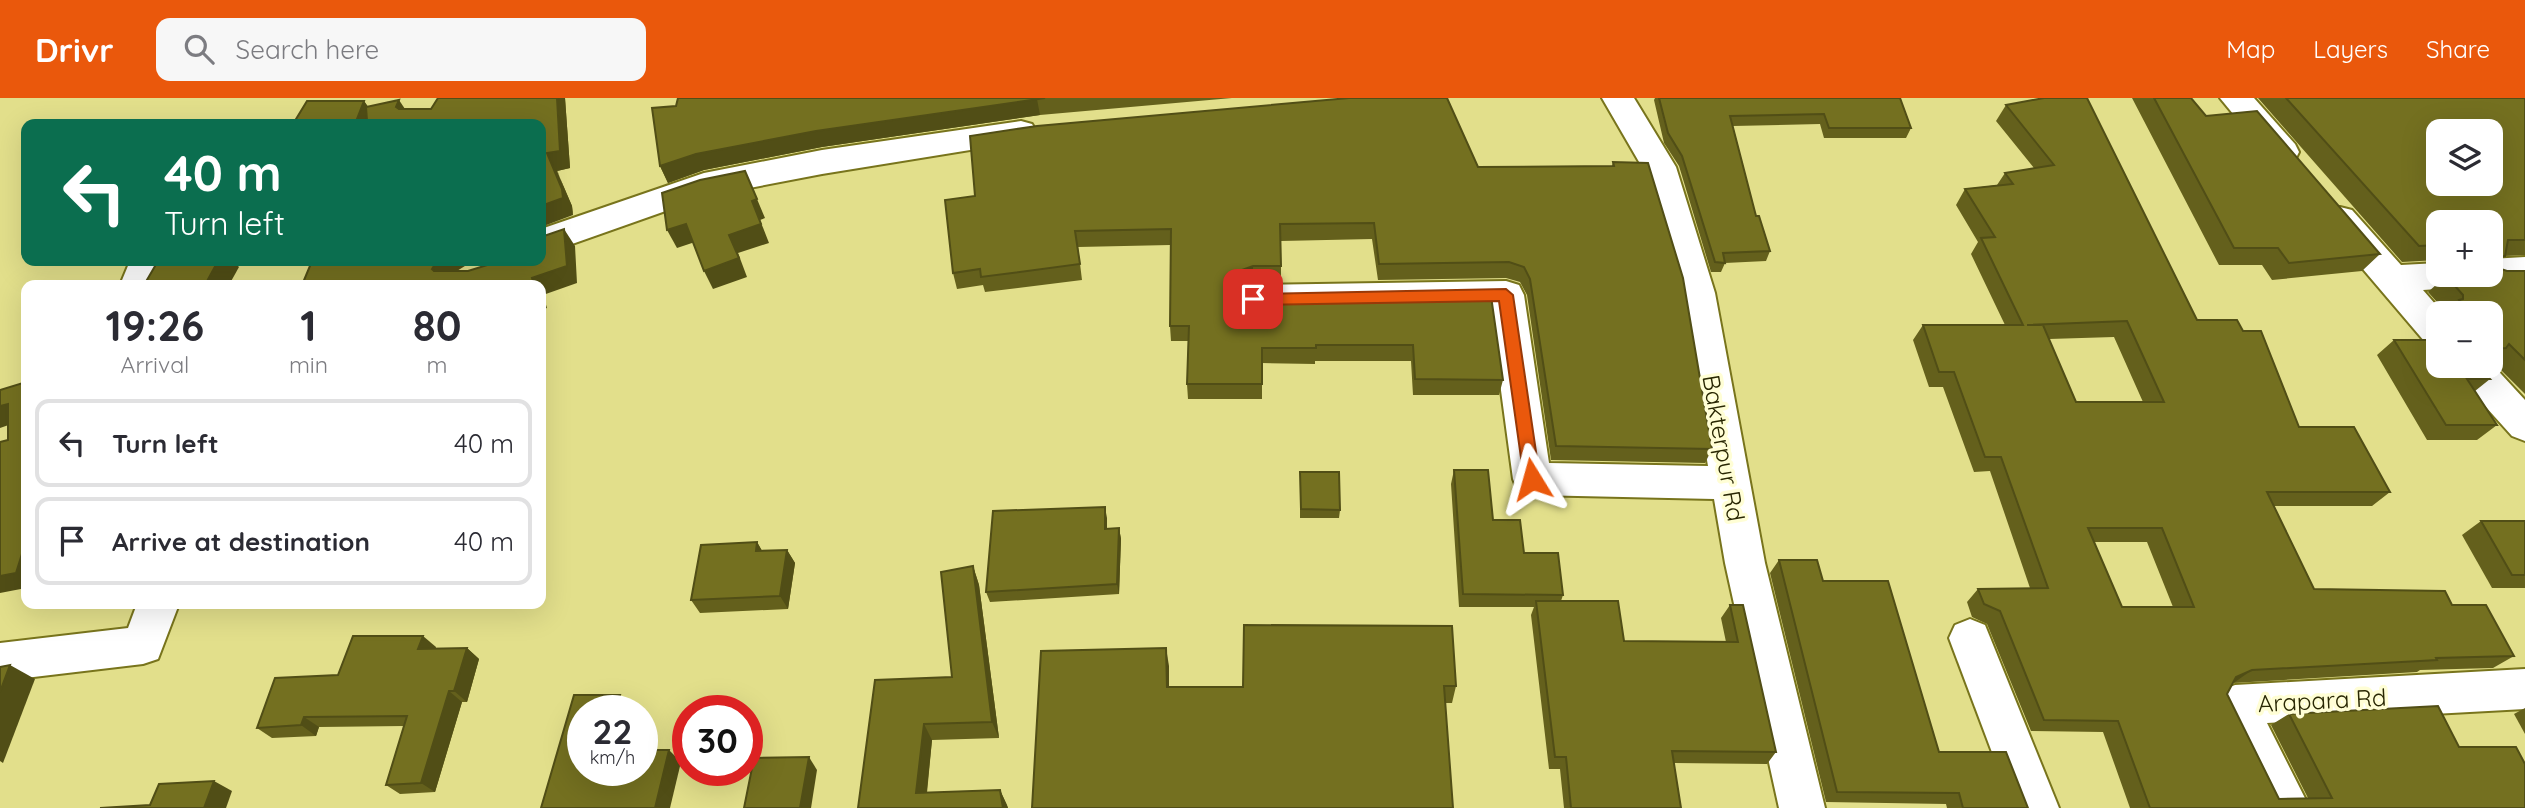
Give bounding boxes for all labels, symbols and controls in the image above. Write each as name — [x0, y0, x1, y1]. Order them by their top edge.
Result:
search box — [156, 18, 646, 81]
text: Drivr — [35, 29, 114, 70]
icon: search — [180, 30, 218, 68]
text: Search here — [236, 33, 379, 66]
text: Map — [2226, 34, 2275, 64]
text: Layers — [2313, 34, 2388, 64]
text: Share — [2426, 34, 2490, 64]
map controls — [2426, 119, 2503, 378]
button: layers — [2426, 119, 2503, 196]
text: 40 m — [164, 142, 282, 203]
icon: left — [49, 147, 140, 238]
text: Turn left — [164, 203, 285, 243]
button: + — [2426, 210, 2503, 287]
pin — [1223, 269, 1283, 329]
icon: arrive — [1234, 280, 1272, 318]
text: 19:26 — [106, 299, 204, 352]
text: 1 — [300, 299, 317, 352]
text: 80 — [413, 299, 461, 352]
button: − — [2426, 301, 2503, 378]
text: Arrival — [121, 350, 189, 379]
text: min — [289, 350, 328, 379]
text: m — [427, 350, 448, 379]
street label: Bakterpur Rd — [1696, 372, 1752, 524]
icon: left — [53, 424, 91, 462]
text: Turn left — [112, 427, 219, 460]
text: 40 m — [454, 427, 514, 460]
position arrow — [1495, 442, 1569, 516]
icon: arrive — [53, 522, 91, 560]
text: Arrive at destination — [112, 525, 370, 558]
text: 40 m — [454, 525, 514, 558]
street label: Arapara Rd — [2257, 682, 2387, 718]
speed limit sign: 30 — [672, 695, 763, 786]
text: 22 — [593, 709, 632, 753]
text: km/h — [590, 746, 635, 769]

